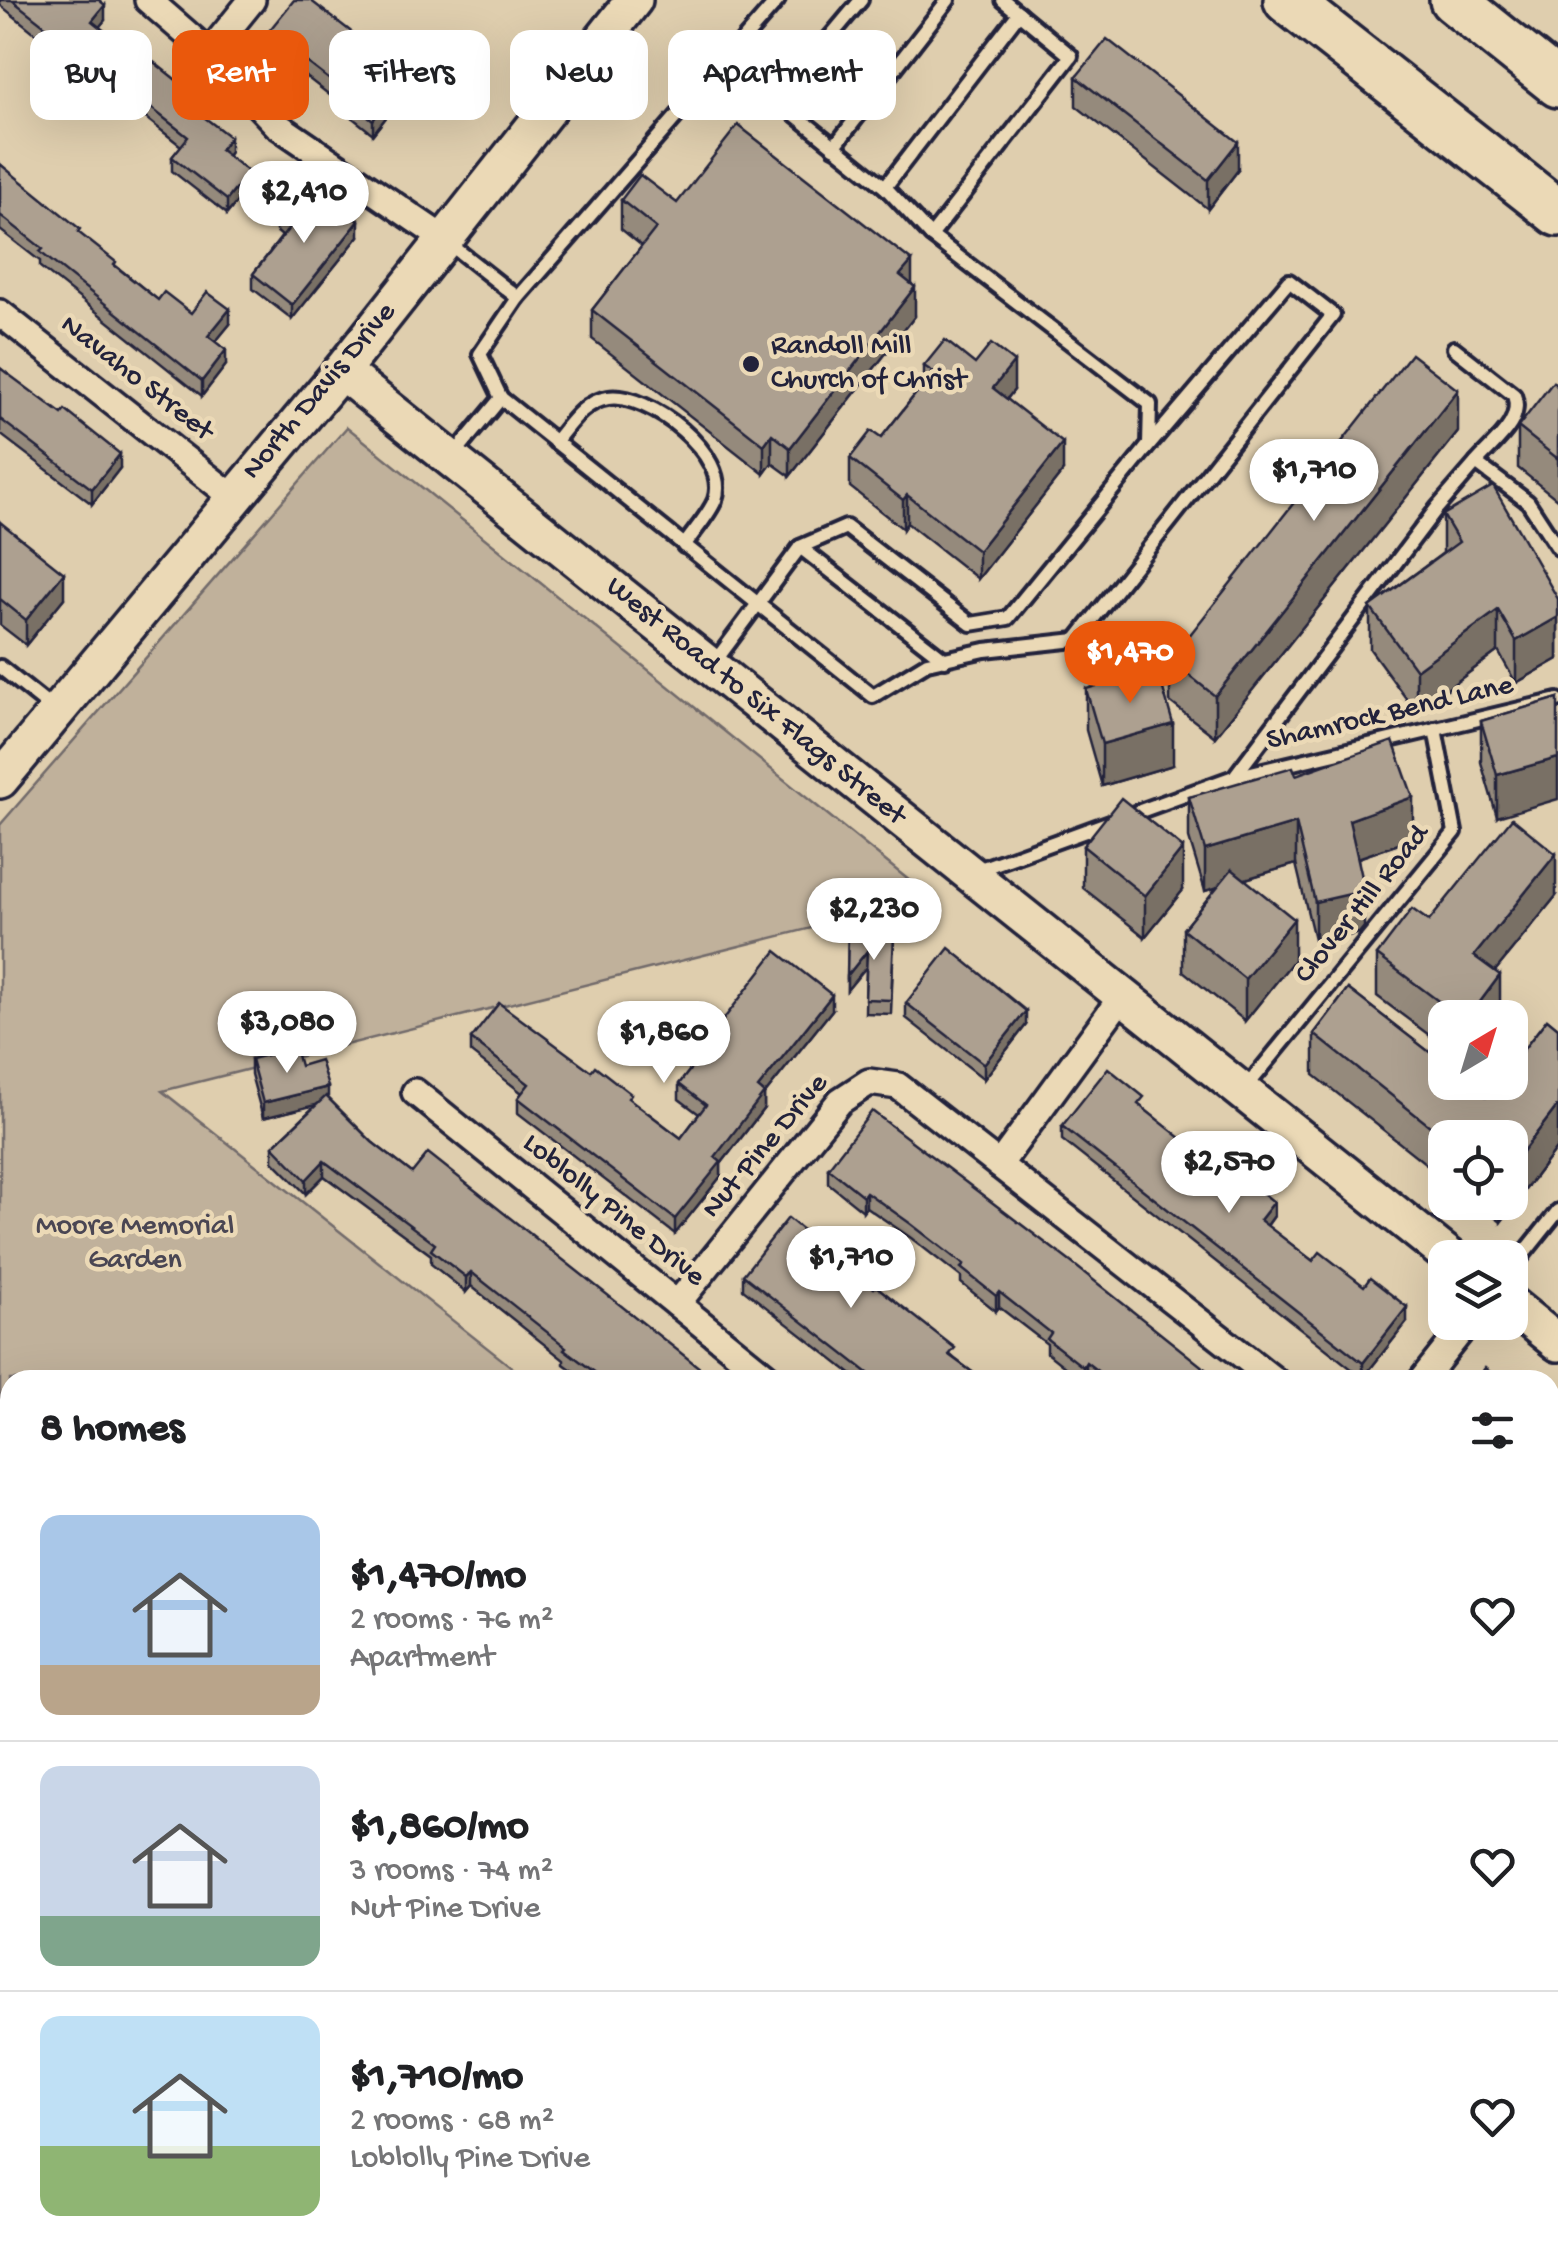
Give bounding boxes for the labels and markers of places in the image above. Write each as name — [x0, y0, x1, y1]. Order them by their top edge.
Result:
pin: $2,410 — [223, 161, 385, 246]
place label: Randoll Mill Church of Christ — [771, 330, 969, 399]
marker: Randoll Mill Church of Christ — [740, 353, 762, 375]
pin: $1,710 — [1233, 439, 1395, 524]
pin: $1,470 — [1049, 621, 1211, 706]
pin: $2,230 — [793, 878, 955, 963]
pin: $3,080 — [206, 991, 368, 1076]
pin: $1,860 — [583, 1001, 745, 1086]
pin: $2,570 — [1148, 1131, 1310, 1216]
pin: $1,710 — [770, 1226, 932, 1311]

